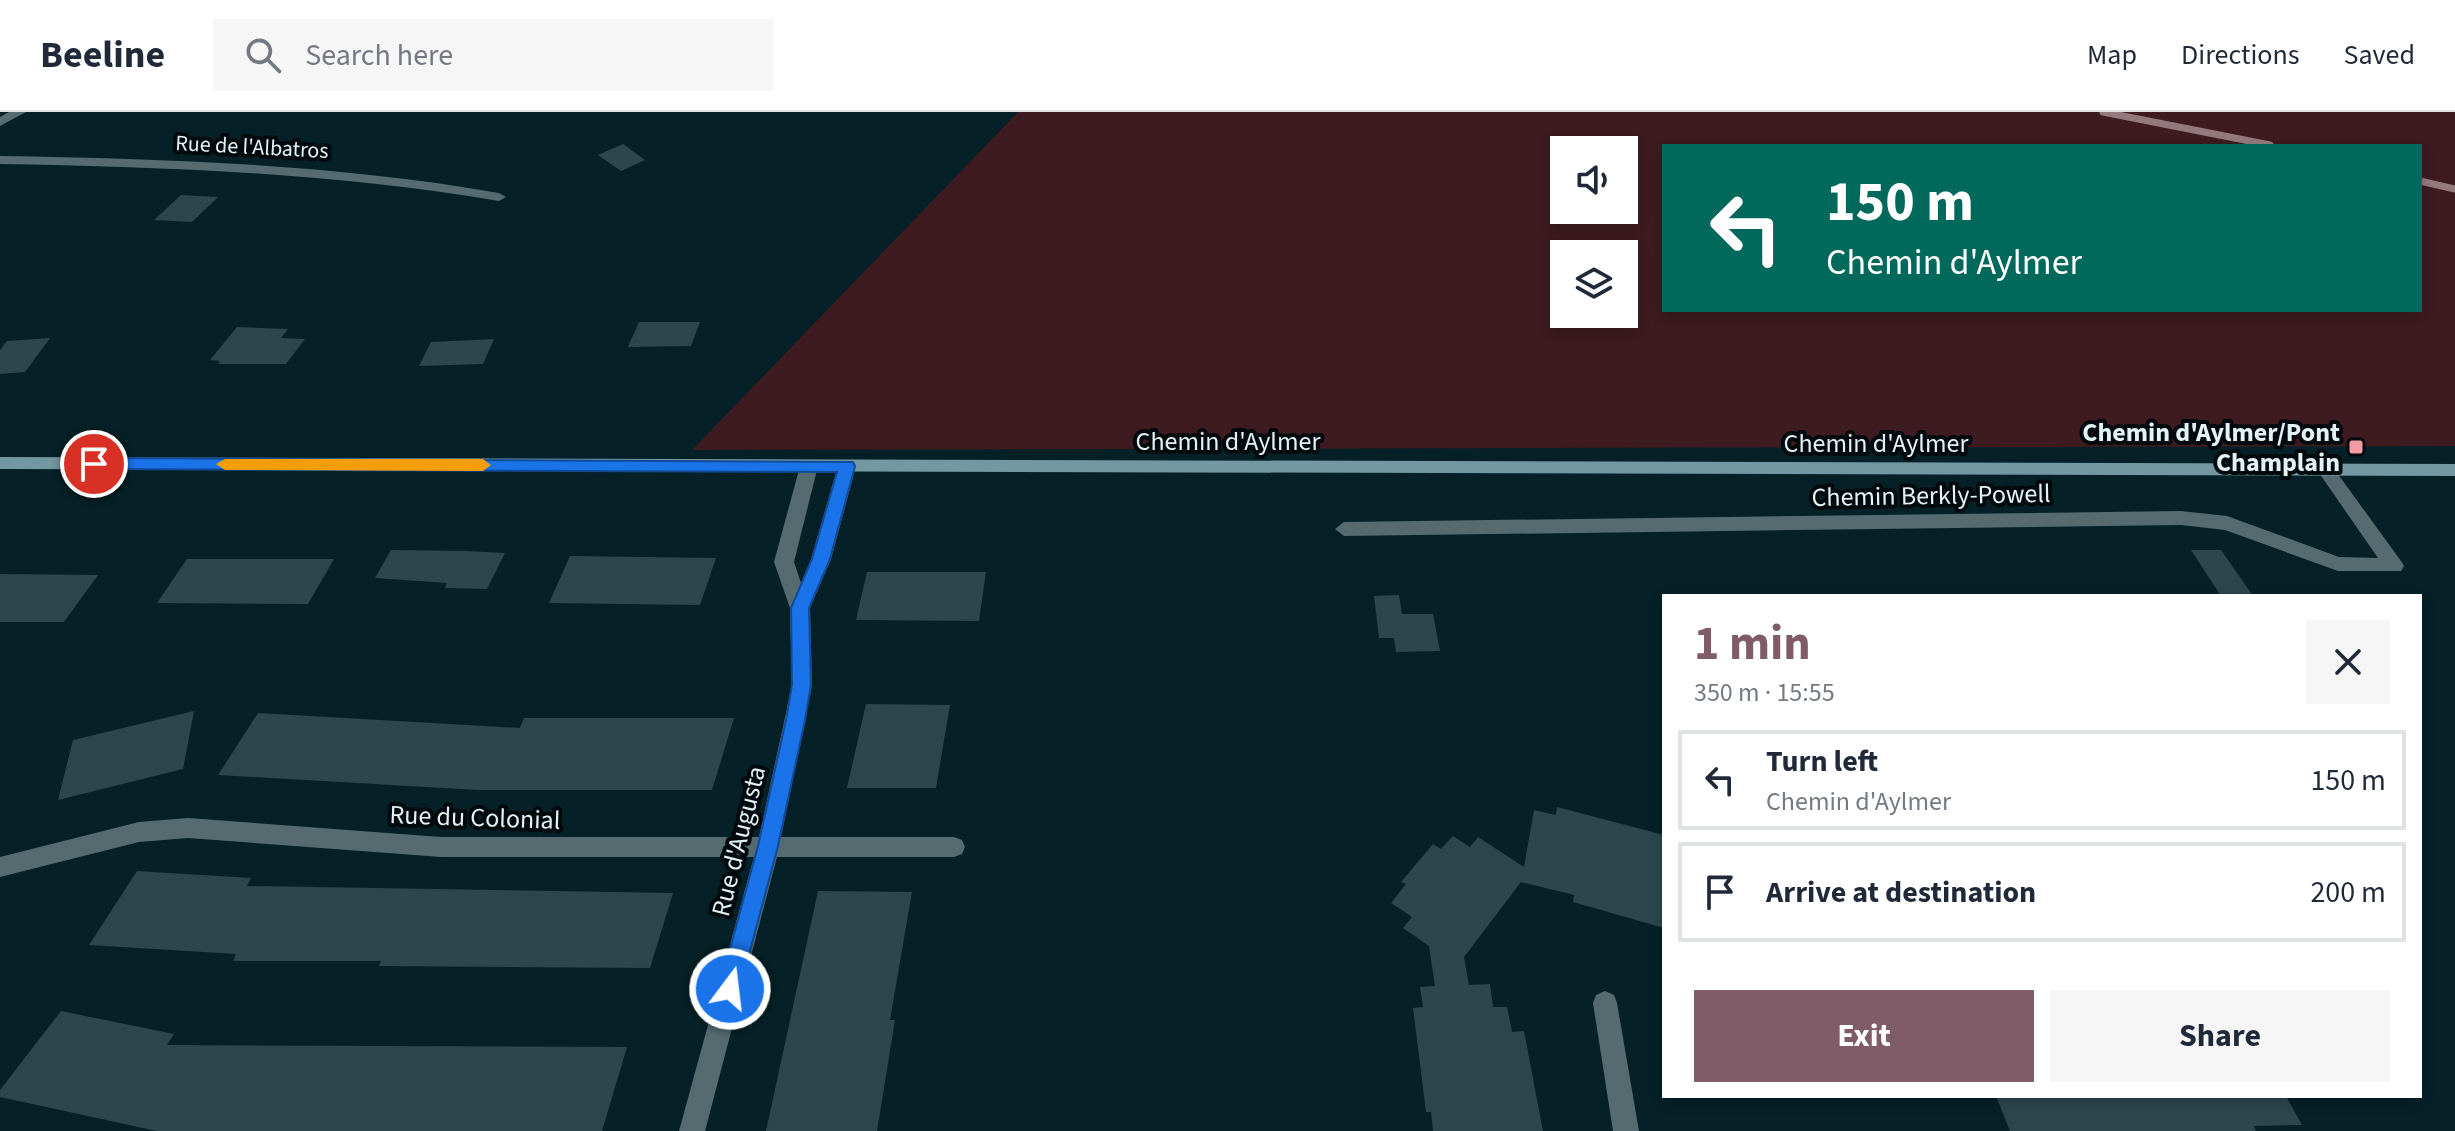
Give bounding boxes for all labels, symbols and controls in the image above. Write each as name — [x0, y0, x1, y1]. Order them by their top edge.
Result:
search box — [213, 19, 773, 91]
text: Beeline — [40, 28, 165, 82]
icon: search — [241, 33, 285, 77]
text: Search here — [305, 34, 453, 77]
text: Map — [2087, 35, 2137, 75]
text: Directions — [2181, 35, 2300, 75]
text: Saved — [2344, 35, 2415, 75]
street label: Rue de l'Albatros — [175, 127, 329, 167]
map controls — [1550, 136, 1638, 328]
button: sound — [1550, 136, 1638, 224]
text: 150 m — [1826, 163, 1974, 242]
icon: left — [1694, 176, 1798, 280]
text: Chemin d'Aylmer — [1826, 237, 2082, 288]
button: layers — [1550, 240, 1638, 328]
place label: Chemin d'Aylmer/Pont Champlain — [2082, 414, 2340, 481]
street label: Chemin d'Aylmer — [1136, 423, 1321, 460]
street label: Chemin d'Aylmer — [1784, 425, 1969, 462]
pin — [60, 430, 128, 498]
marker: Chemin d'Aylmer/Pont Champlain — [2347, 438, 2365, 456]
icon: arrive — [72, 442, 116, 486]
street label: Chemin Berkly-Powell — [1811, 475, 2051, 516]
text: 1 min — [1694, 610, 1811, 678]
button: close — [2306, 620, 2390, 704]
text: 350 m · 15:55 — [1694, 674, 1835, 711]
text: Turn left — [1766, 740, 1878, 783]
icon: left — [1698, 758, 1742, 802]
text: 150 m — [2310, 759, 2386, 802]
street label: Rue d'Augusta — [702, 762, 775, 920]
text: Chemin d'Aylmer — [1766, 783, 1951, 820]
street label: Rue du Colonial — [389, 796, 561, 839]
icon: arrive — [1698, 870, 1742, 914]
text: Arrive at destination — [1766, 871, 2036, 914]
text: 200 m — [2310, 871, 2386, 914]
position arrow — [688, 947, 772, 1031]
button: Exit — [1694, 990, 2034, 1082]
button: Share — [2050, 990, 2390, 1082]

